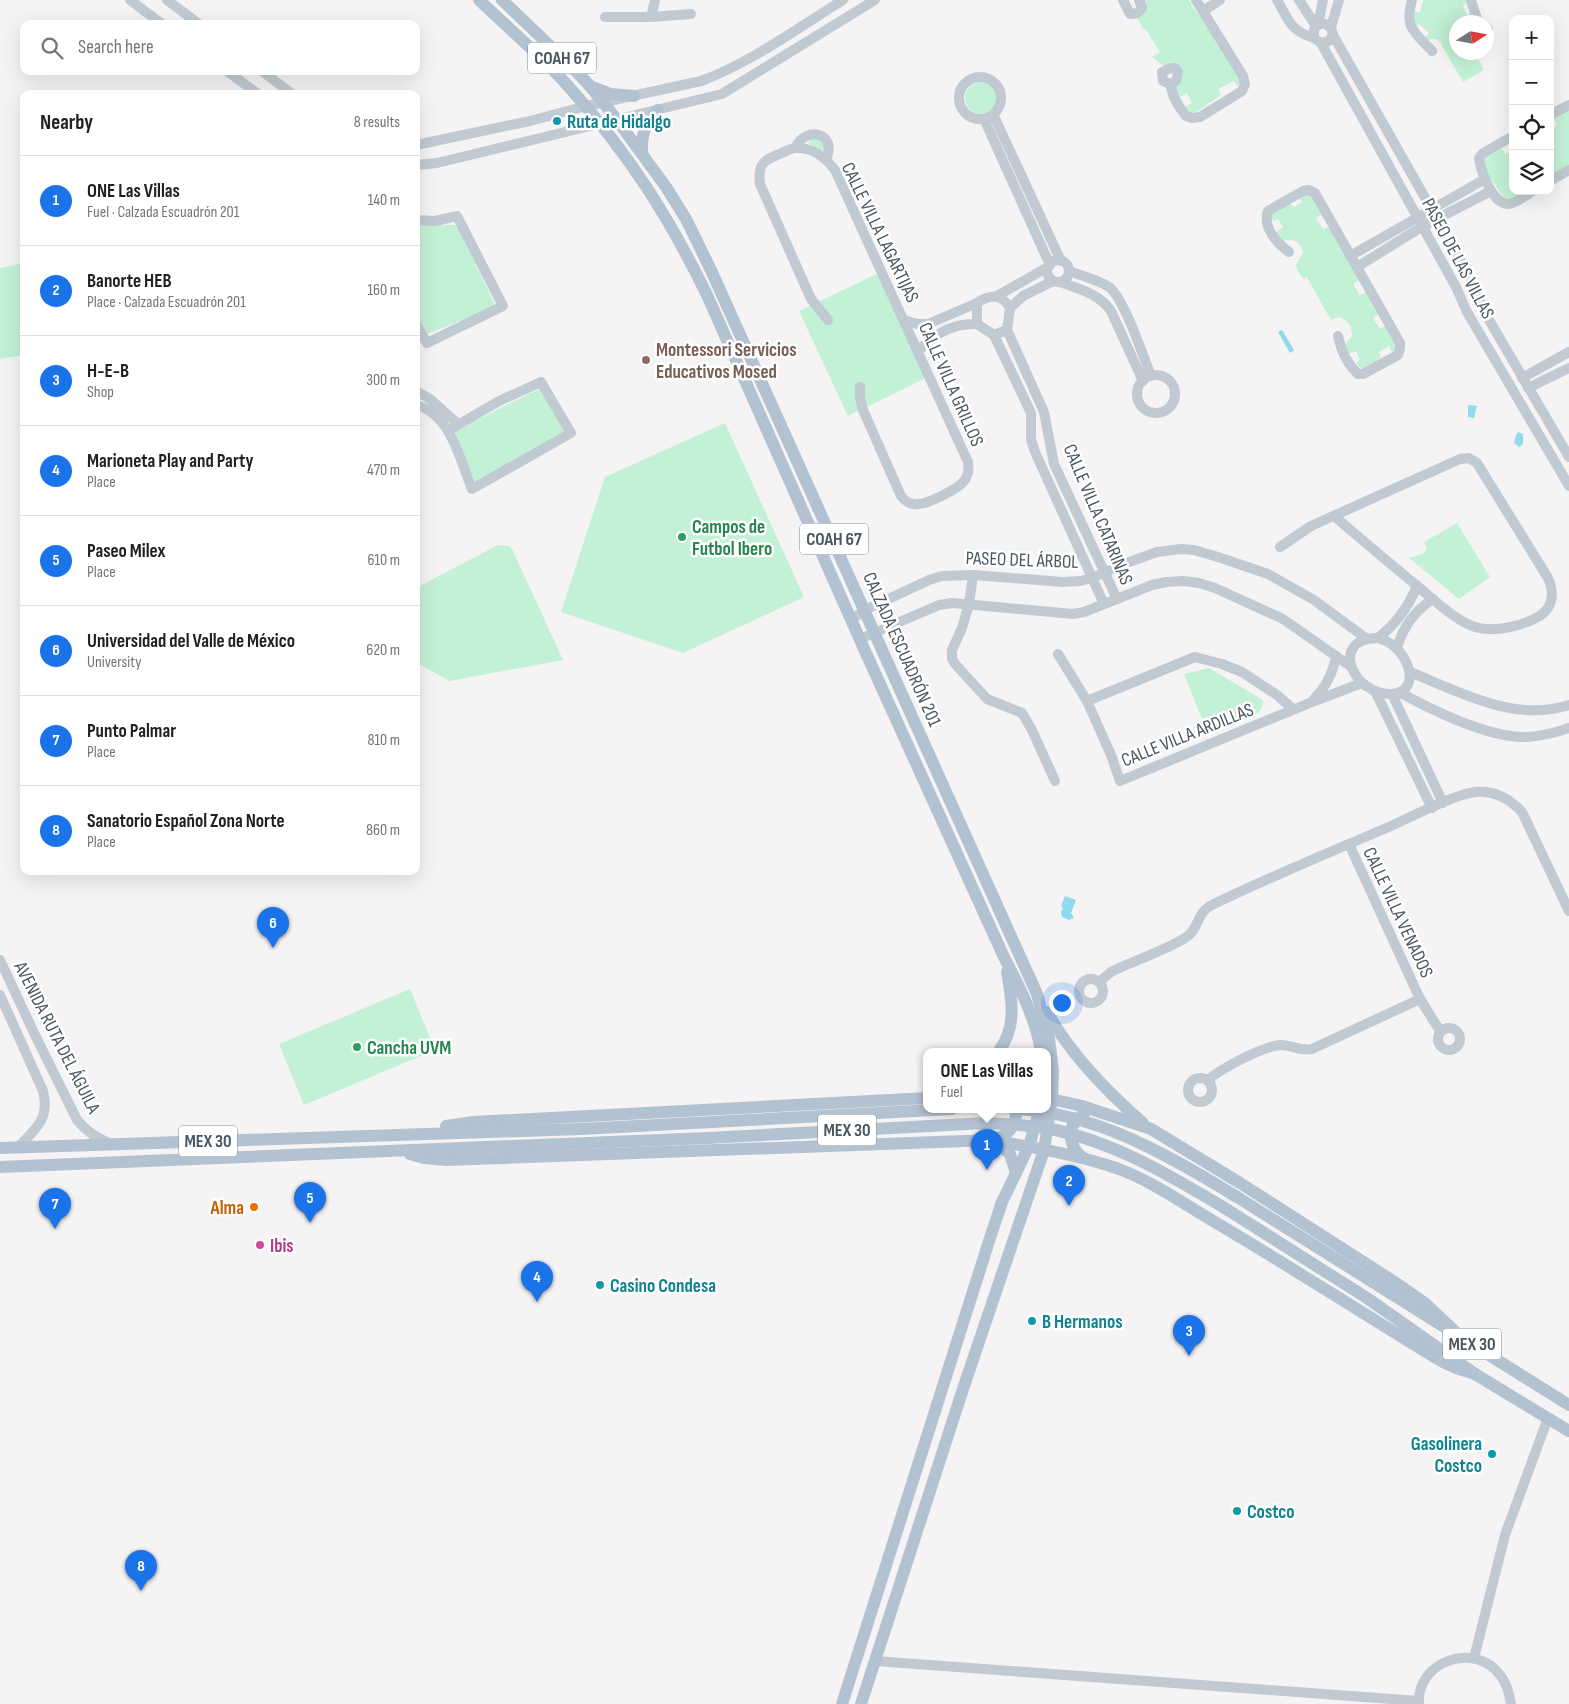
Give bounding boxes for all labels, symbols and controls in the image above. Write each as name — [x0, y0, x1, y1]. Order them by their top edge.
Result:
north arrow — [1449, 15, 1494, 60]
map controls — [1509, 15, 1554, 195]
button: + — [1509, 15, 1554, 60]
search box — [20, 20, 420, 75]
icon: search — [38, 34, 66, 62]
text: Search here — [78, 36, 154, 59]
road number: COAH 67 — [528, 42, 596, 74]
button: − — [1509, 60, 1554, 105]
button: locate — [1509, 105, 1554, 150]
text: Nearby — [40, 110, 93, 135]
place label: Ruta de Hidalgo — [567, 111, 671, 134]
text: 8 results — [354, 113, 400, 132]
marker: Ruta de Hidalgo — [551, 115, 563, 127]
button: layers — [1509, 150, 1554, 195]
street label: CALLE VILLA LAGARTIJAS — [836, 159, 924, 307]
text: ONE Las Villas — [87, 180, 180, 203]
text: 1 — [53, 191, 59, 210]
text: 140 m — [368, 191, 400, 210]
street label: PASEO DE LAS VILLAS — [1416, 194, 1499, 323]
text: Fuel · Calzada Escuadrón 201 — [87, 203, 239, 222]
text: Banorte HEB — [87, 270, 171, 293]
text: 2 — [52, 281, 60, 300]
text: 160 m — [367, 281, 400, 300]
text: Place · Calzada Escuadrón 201 — [87, 293, 246, 312]
street label: CALLE VILLA GRILLOS — [913, 319, 988, 450]
place label: Montessori Servicios Educativos Mosed — [656, 339, 797, 384]
marker: Montessori Servicios Educativos Mosed — [640, 354, 652, 366]
text: H-E-B — [87, 360, 129, 383]
text: 3 — [52, 371, 60, 390]
text: 300 m — [366, 371, 400, 390]
text: Shop — [87, 383, 114, 402]
street label: CALLE VILLA CATARINAS — [1058, 441, 1138, 588]
text: Marioneta Play and Party — [87, 450, 253, 473]
text: 4 — [52, 461, 60, 480]
text: 470 m — [367, 461, 400, 480]
text: Place — [87, 473, 116, 492]
place label: Campos de Futbol Ibero — [692, 516, 772, 561]
road number: COAH 67 — [800, 524, 868, 554]
marker: Campos de Futbol Ibero — [676, 531, 688, 543]
text: Paseo Milex — [87, 540, 165, 563]
street label: PASEO DEL ÁRBOL — [965, 547, 1079, 574]
text: 5 — [52, 551, 60, 570]
text: 610 m — [367, 551, 400, 570]
text: Place — [87, 563, 116, 582]
street label: CALZADA ESCUADRÓN 201 — [857, 569, 946, 731]
text: Universidad del Valle de México — [87, 630, 295, 653]
text: 6 — [52, 641, 60, 660]
text: 620 m — [366, 641, 400, 660]
text: University — [87, 653, 141, 672]
street label: CALLE VILLA ARDILLAS — [1118, 698, 1257, 772]
text: Punto Palmar — [87, 720, 176, 743]
text: 7 — [53, 731, 59, 750]
text: 810 m — [367, 731, 400, 750]
text: Place — [87, 743, 116, 762]
text: Sanatorio Español Zona Norte — [87, 810, 285, 833]
text: 8 — [52, 821, 60, 840]
text: 860 m — [366, 821, 400, 840]
text: Place — [87, 833, 116, 852]
street label: CALLE VILLA VENADOS — [1357, 844, 1438, 981]
pin: 6 — [257, 907, 289, 948]
street label: AVENIDA RUTA DEL ÁGUILA — [8, 957, 105, 1118]
your location — [1049, 990, 1075, 1016]
place label: Cancha UVM — [367, 1037, 451, 1060]
marker: Cancha UVM — [351, 1041, 363, 1053]
popup — [923, 1048, 1051, 1113]
text: ONE Las Villas — [941, 1060, 1033, 1083]
text: Fuel — [941, 1083, 963, 1102]
road number: MEX 30 — [818, 1114, 876, 1146]
road number: MEX 30 — [179, 1126, 237, 1156]
pin: 1 — [971, 1129, 1003, 1170]
pin: 2 — [1053, 1165, 1085, 1206]
pin: 5 — [294, 1182, 326, 1223]
pin: 7 — [39, 1188, 71, 1229]
place label: Alma — [210, 1197, 244, 1220]
marker: Alma — [248, 1201, 260, 1213]
place label: Ibis — [270, 1235, 294, 1258]
marker: Ibis — [254, 1239, 266, 1251]
pin: 4 — [521, 1261, 553, 1302]
place label: Casino Condesa — [610, 1275, 716, 1298]
marker: Casino Condesa — [594, 1279, 606, 1291]
place label: B Hermanos — [1042, 1311, 1123, 1334]
marker: B Hermanos — [1026, 1315, 1038, 1327]
pin: 3 — [1173, 1315, 1205, 1356]
road number: MEX 30 — [1443, 1328, 1501, 1360]
place label: Gasolinera Costco — [1411, 1433, 1482, 1478]
marker: Gasolinera Costco — [1486, 1448, 1498, 1460]
place label: Costco — [1247, 1501, 1295, 1524]
marker: Costco — [1231, 1505, 1243, 1517]
pin: 8 — [125, 1550, 157, 1591]

